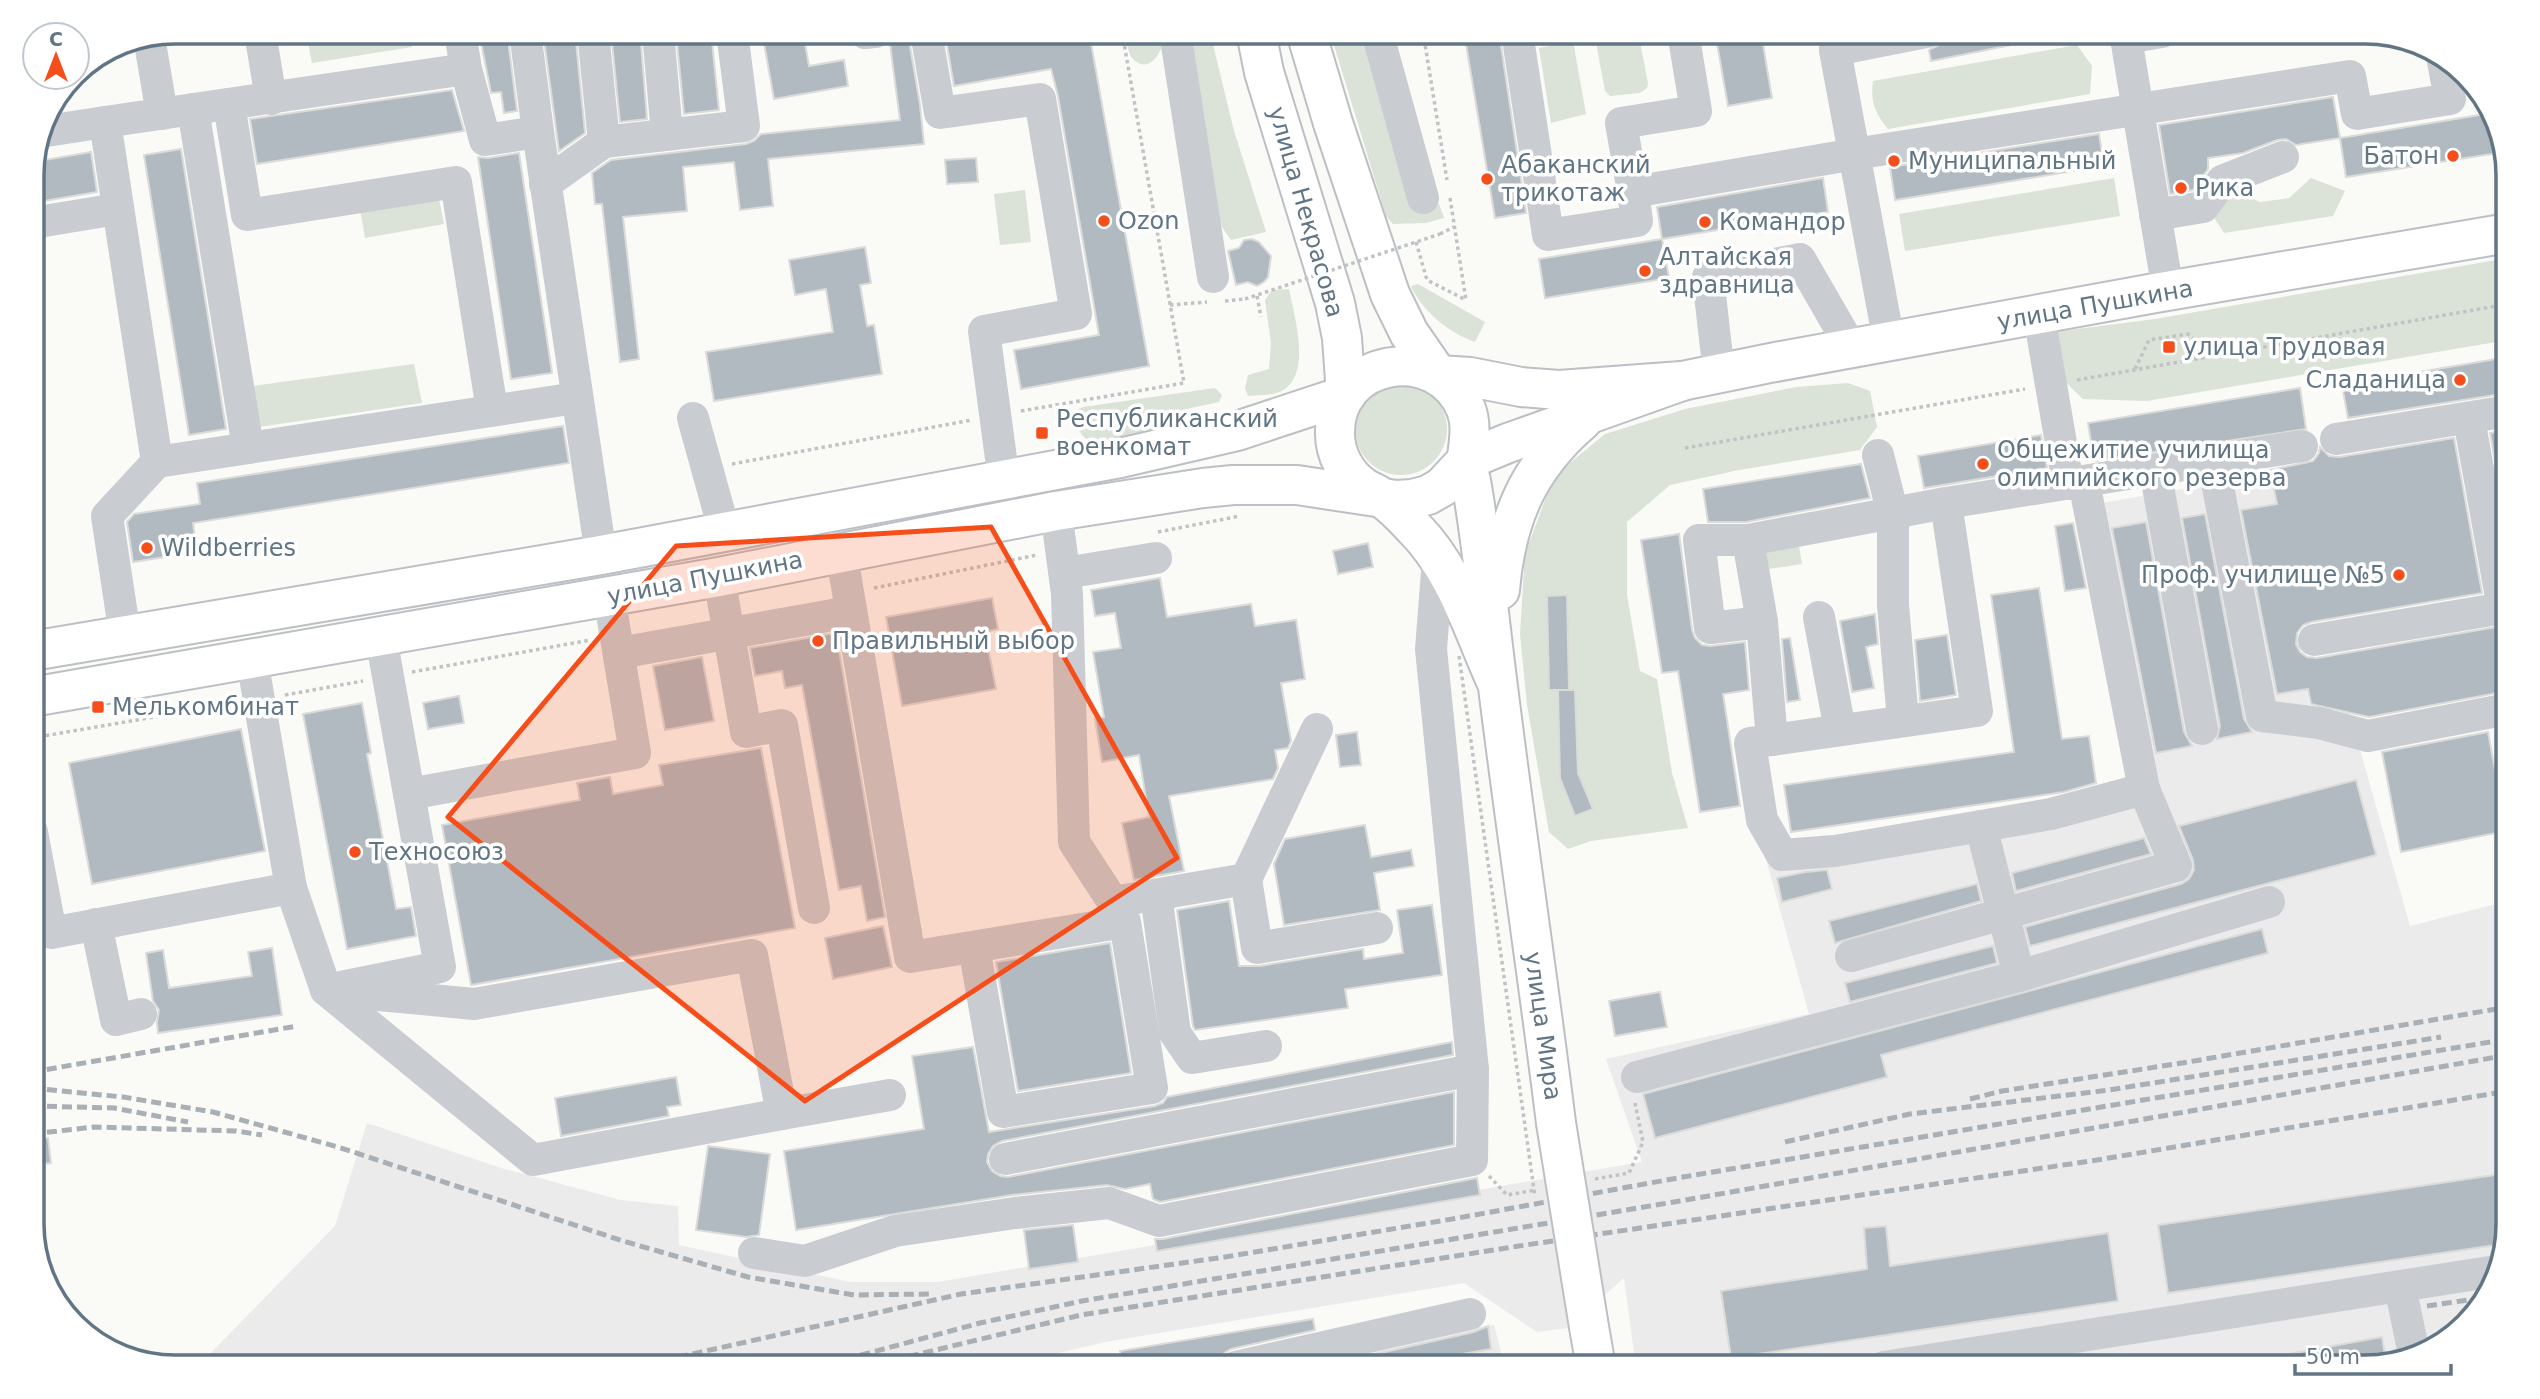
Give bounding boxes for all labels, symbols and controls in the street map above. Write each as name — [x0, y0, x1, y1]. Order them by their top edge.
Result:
north arrow — [21, 21, 91, 91]
text: С — [49, 28, 63, 50]
street label: улица Некрасова — [1263, 103, 1349, 321]
place label: Батон — [2363, 142, 2439, 170]
place label: Муниципальный — [1908, 147, 2116, 175]
marker: Батон — [2445, 148, 2461, 164]
place label: Абаканский трикотаж — [1501, 151, 1651, 207]
marker: Муниципальный — [1886, 153, 1902, 169]
marker: Абаканский трикотаж — [1479, 171, 1495, 187]
place label: Рика — [2195, 174, 2254, 202]
marker: Рика — [2173, 180, 2189, 196]
place label: Ozon — [1118, 207, 1179, 235]
place label: Командор — [1719, 208, 1846, 236]
marker: Ozon — [1096, 213, 1112, 229]
marker: Командор — [1697, 214, 1713, 230]
place label: Алтайская здравница — [1659, 243, 1795, 299]
marker: Алтайская здравница — [1637, 263, 1653, 279]
street label: улица Пушкина — [1995, 274, 2195, 336]
place label: улица Трудовая — [2183, 333, 2385, 361]
marker: улица Трудовая — [2161, 339, 2177, 355]
place label: Сладаница — [2306, 366, 2446, 394]
marker: Сладаница — [2452, 372, 2468, 388]
place label: Республиканский военкомат — [1056, 405, 1278, 461]
marker: Республиканский военкомат — [1034, 425, 1050, 441]
place label: Общежитие училища олимпийского резерва — [1997, 436, 2287, 492]
marker: Общежитие училища олимпийского резерва — [1975, 456, 1991, 472]
place label: Wildberries — [161, 534, 296, 562]
marker: Wildberries — [139, 540, 155, 556]
street label: улица Пушкина — [605, 545, 805, 611]
place label: Проф. училище №5 — [2141, 561, 2385, 589]
marker: Проф. училище №5 — [2391, 567, 2407, 583]
place label: Правильный выбор — [832, 627, 1075, 655]
marker: Правильный выбор — [810, 633, 826, 649]
place label: Мелькомбинат — [112, 693, 299, 721]
marker: Мелькомбинат — [90, 699, 106, 715]
place label: Техносоюз — [368, 838, 504, 866]
marker: Техносоюз — [347, 844, 363, 860]
street label: улица Мира — [1519, 950, 1567, 1102]
scale bar — [2295, 1332, 2451, 1376]
text: 50 m — [2306, 1345, 2360, 1369]

